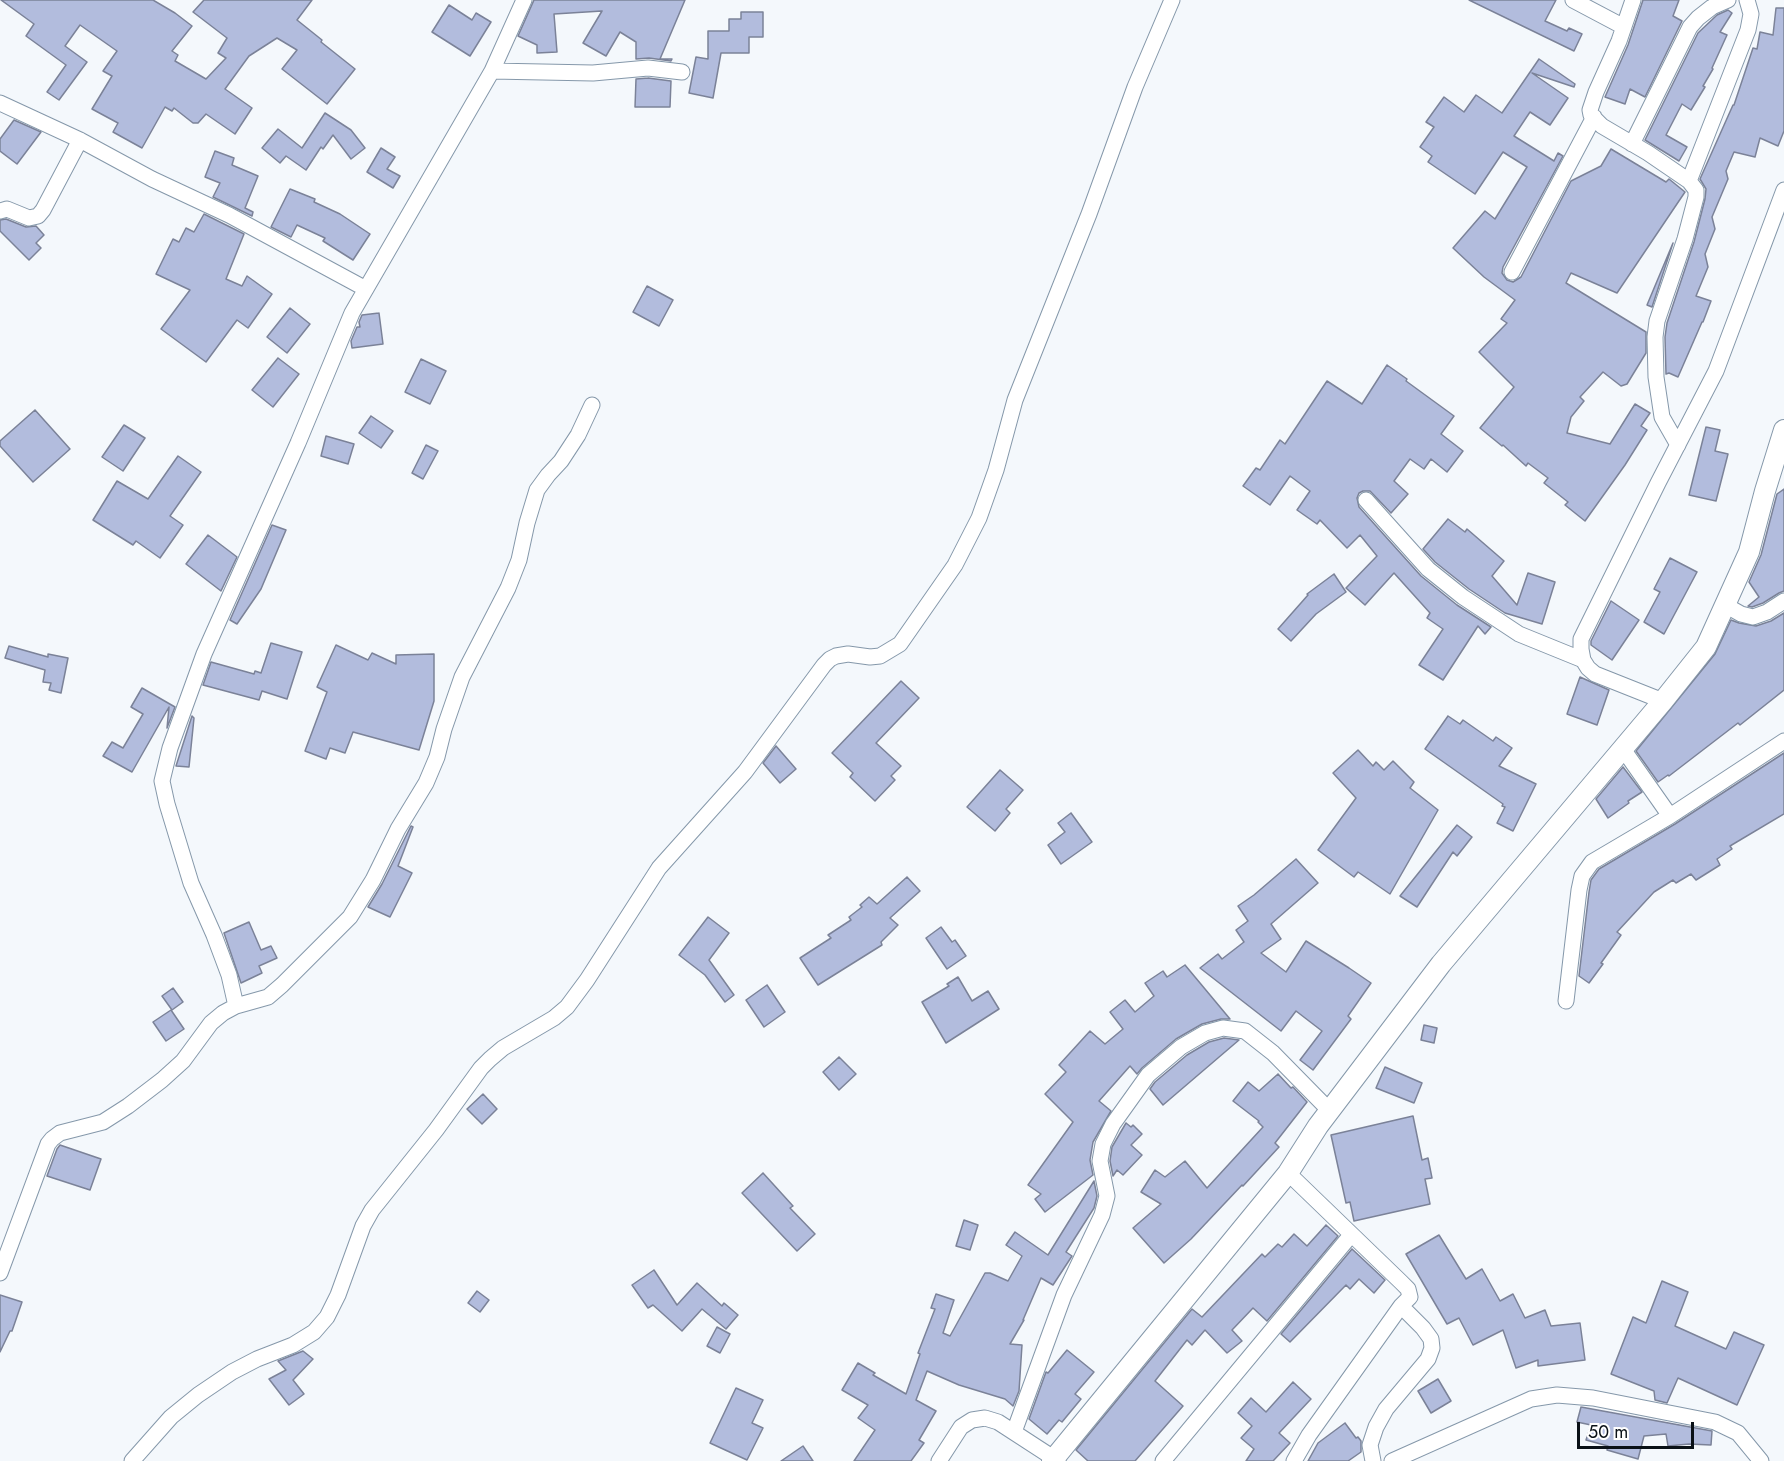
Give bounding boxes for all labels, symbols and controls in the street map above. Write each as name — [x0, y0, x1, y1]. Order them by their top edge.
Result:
scale bar — [1580, 1410, 1697, 1448]
text: 50 m — [1588, 1419, 1628, 1445]

